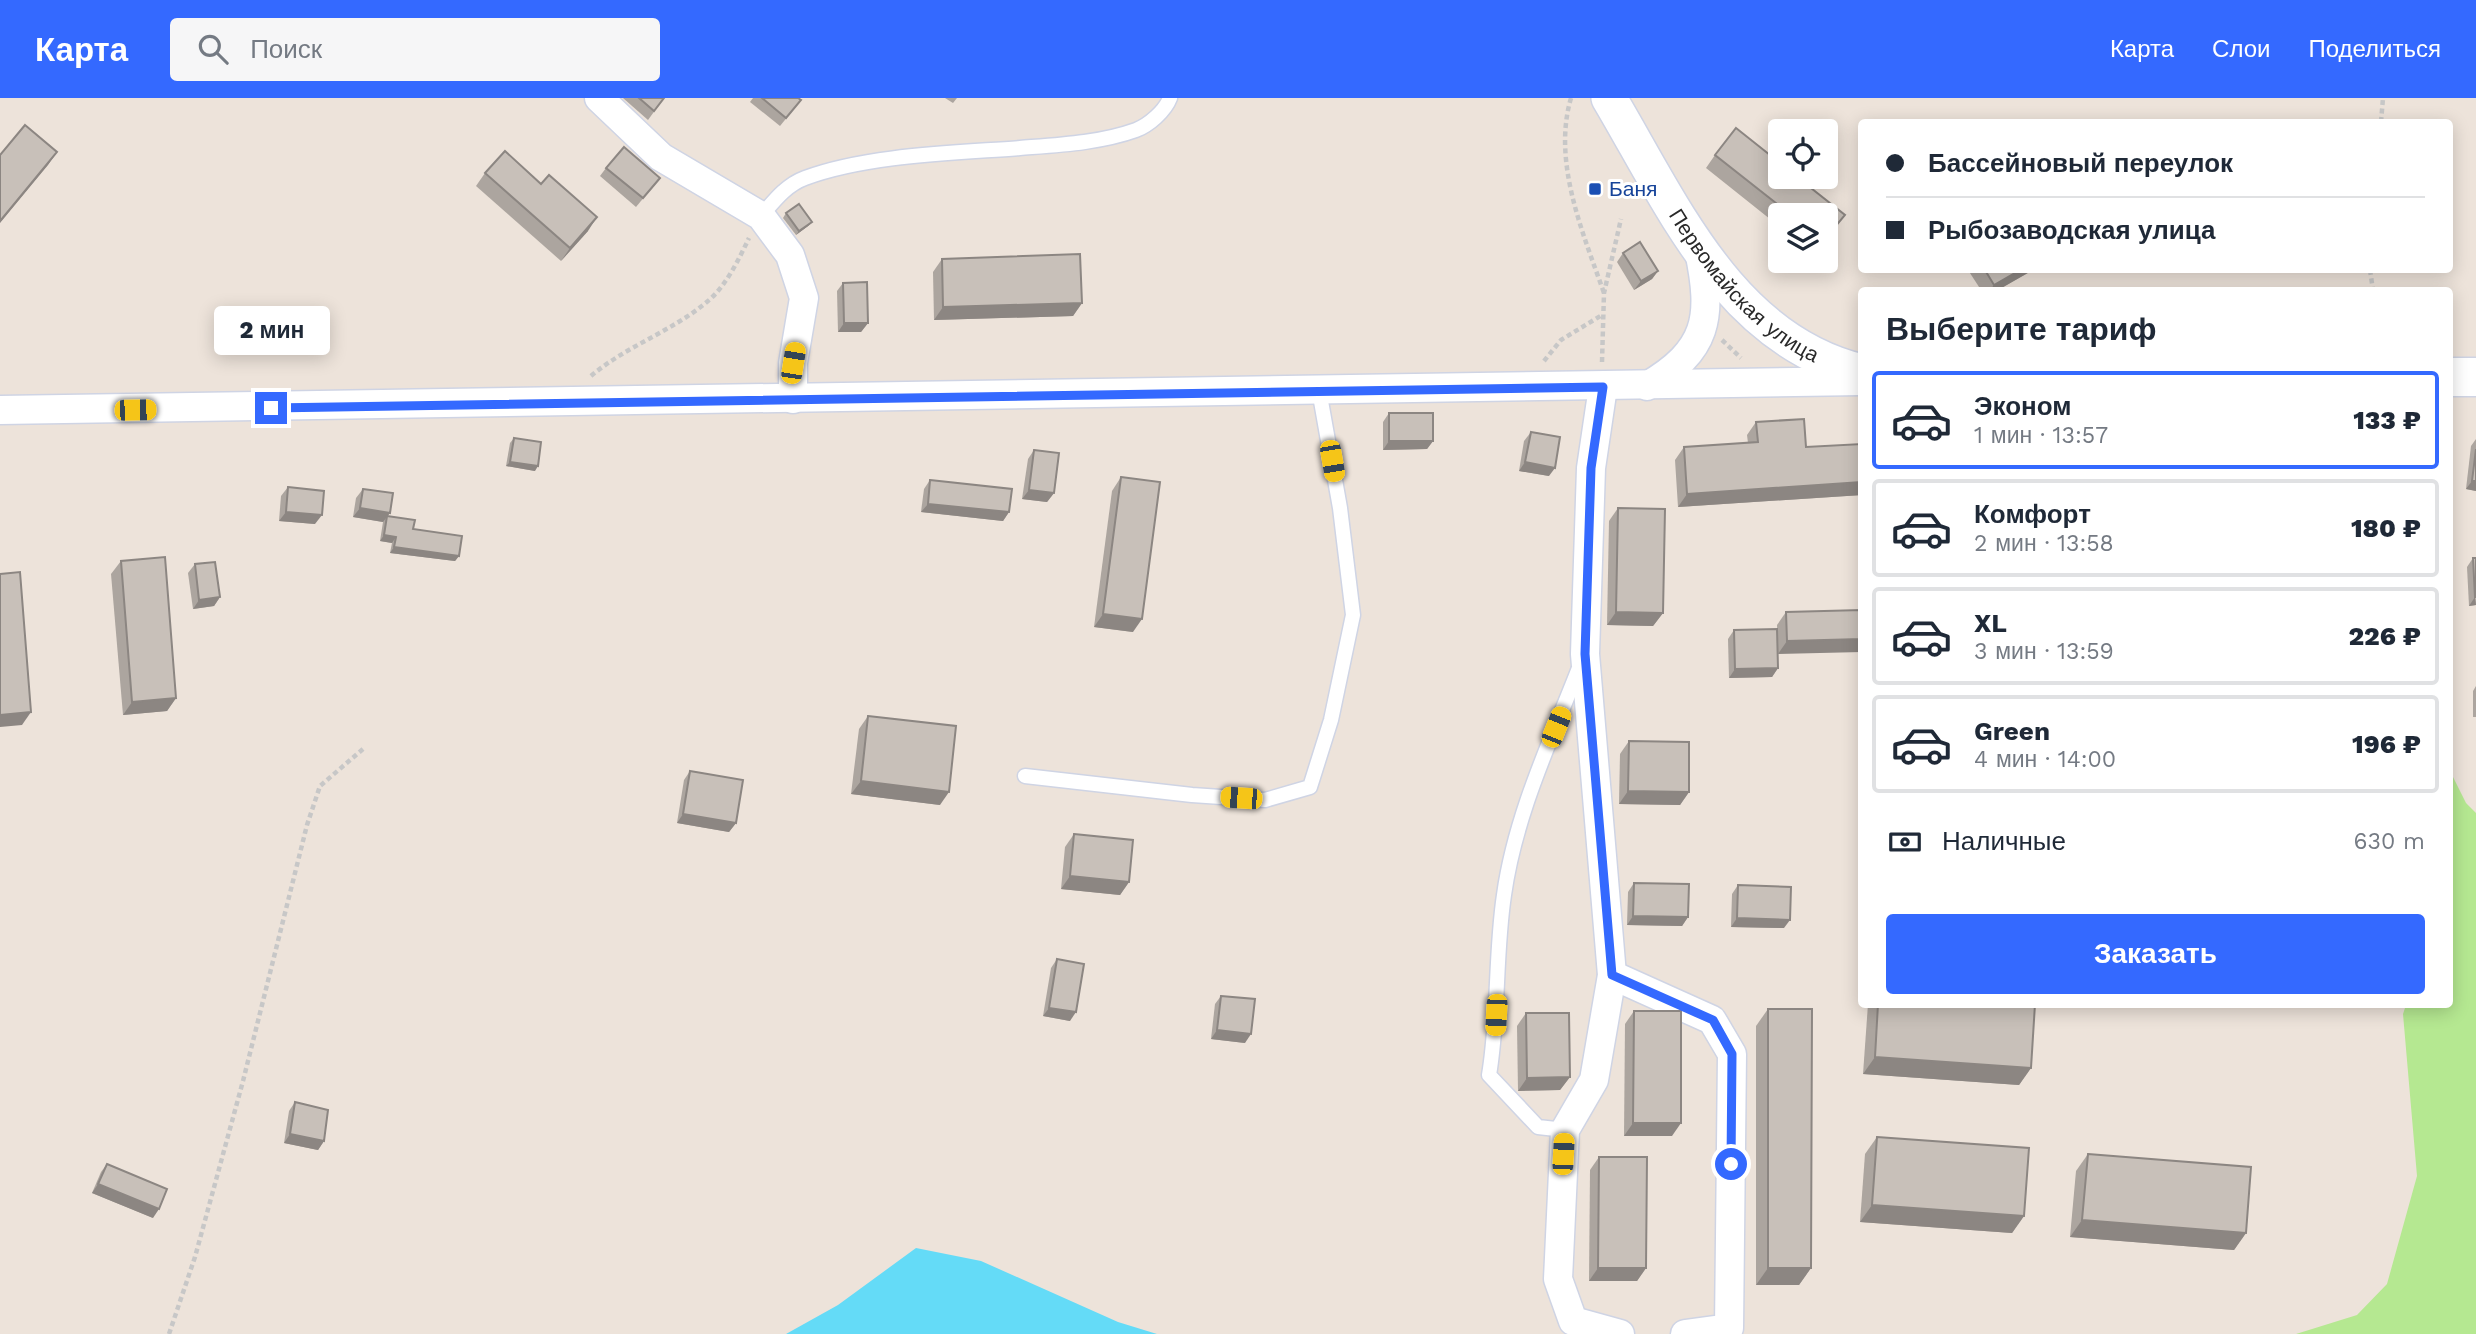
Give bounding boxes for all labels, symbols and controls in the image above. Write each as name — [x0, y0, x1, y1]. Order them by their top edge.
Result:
search box — [170, 18, 660, 81]
text: Карта — [35, 30, 128, 69]
icon: search — [194, 30, 232, 68]
text: Поиск — [250, 34, 322, 64]
text: Карта — [2110, 35, 2174, 63]
text: Слои — [2212, 35, 2270, 63]
text: Поделиться — [2308, 35, 2441, 63]
map controls — [1768, 119, 1838, 273]
button: locate — [1768, 119, 1838, 189]
text: Бассейновый переулок — [1928, 148, 2233, 178]
place label: Баня — [1609, 176, 1657, 201]
marker: Баня — [1587, 181, 1603, 197]
button: layers — [1768, 203, 1838, 273]
street label: Первомайская улица — [1664, 204, 1824, 367]
text: Рыбозаводская улица — [1928, 215, 2215, 245]
callout: 2 мин — [213, 306, 329, 356]
text: Выберите тариф — [1886, 310, 2157, 348]
text: 2 мин — [239, 317, 305, 344]
car — [780, 341, 807, 385]
icon: car — [1890, 389, 1953, 452]
text: Эконом — [1974, 391, 2072, 421]
route end — [255, 392, 287, 424]
car — [114, 399, 157, 421]
text: 133 ₽ — [2353, 405, 2421, 435]
text: 1 мин · 13:57 — [1974, 422, 2108, 449]
car — [1319, 438, 1346, 484]
icon: car — [1890, 497, 1953, 560]
text: Комфорт — [1974, 499, 2091, 529]
text: 180 ₽ — [2351, 513, 2421, 543]
text: 2 мин · 13:58 — [1974, 530, 2114, 557]
icon: car — [1890, 605, 1953, 668]
text: XL — [1974, 608, 2007, 638]
text: 226 ₽ — [2348, 621, 2421, 651]
text: 3 мин · 13:59 — [1974, 638, 2114, 665]
car — [1539, 704, 1574, 750]
icon: car — [1890, 713, 1953, 776]
text: Green — [1974, 716, 2050, 746]
text: 196 ₽ — [2352, 729, 2421, 759]
text: 4 мин · 14:00 — [1974, 746, 2116, 773]
car — [1220, 786, 1263, 810]
icon: cash — [1886, 823, 1924, 861]
text: Наличные — [1942, 826, 2066, 856]
text: 630 m — [2354, 828, 2425, 855]
button: Заказать — [1886, 914, 2425, 994]
car — [1485, 993, 1508, 1037]
car — [1552, 1132, 1575, 1176]
route start — [1715, 1148, 1747, 1180]

